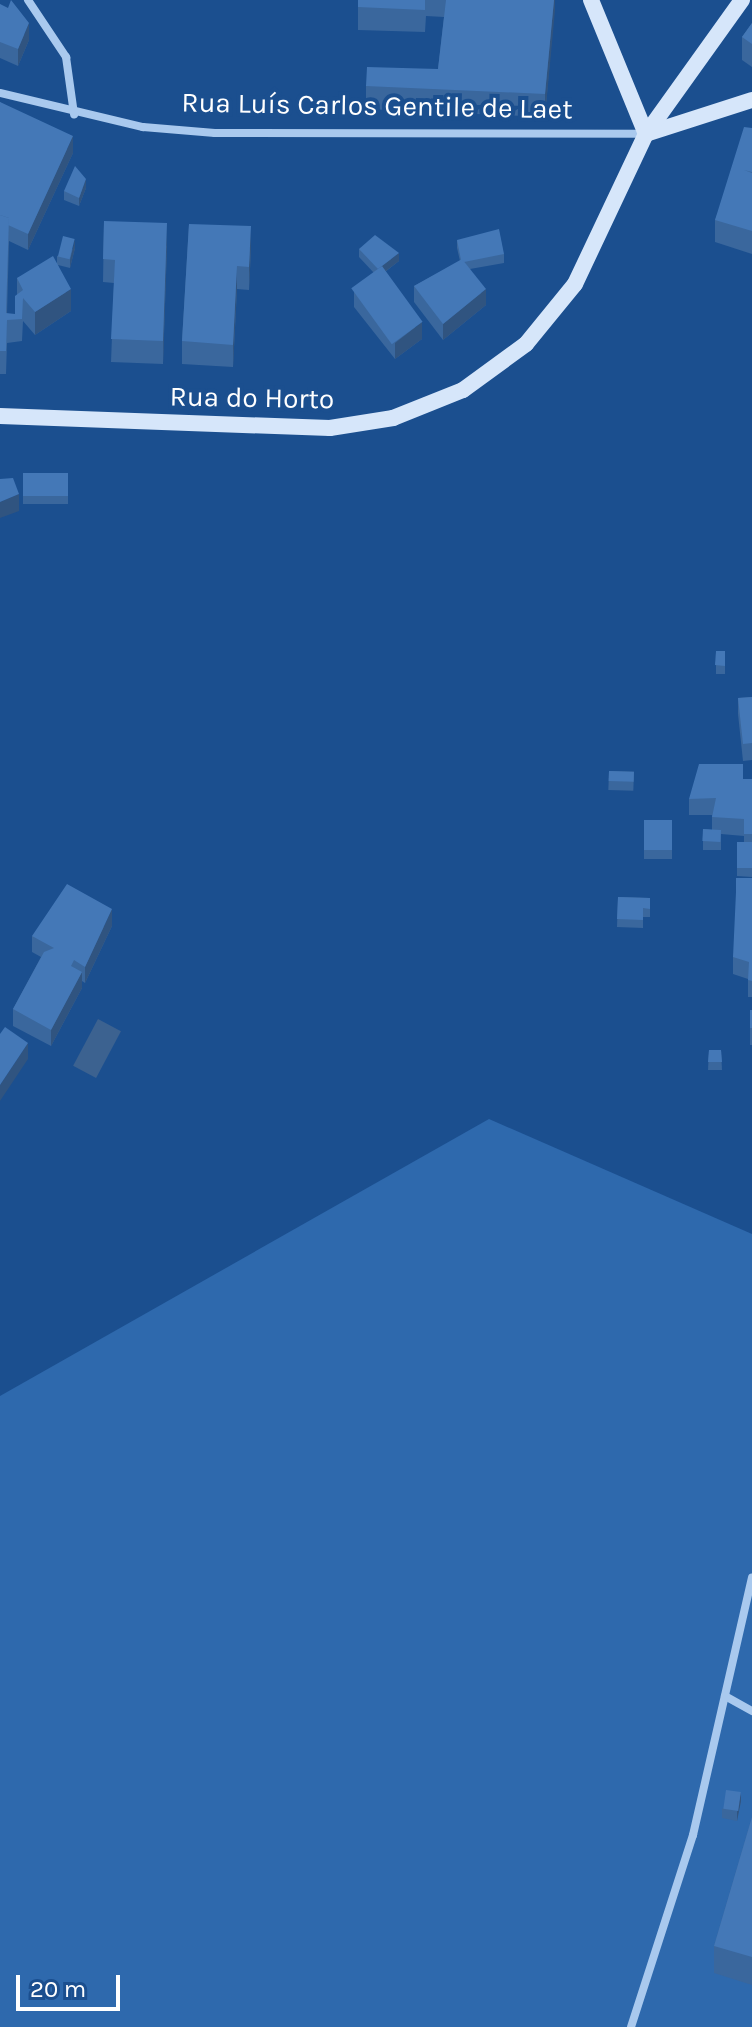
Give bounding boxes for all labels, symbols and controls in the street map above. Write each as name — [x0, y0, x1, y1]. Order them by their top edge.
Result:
street label: Rua Luís Carlos Gentile de Laet — [181, 86, 573, 126]
street label: Rua do Horto — [169, 380, 335, 416]
scale bar — [20, 1959, 124, 2009]
text: 20 m — [30, 1975, 86, 2003]

